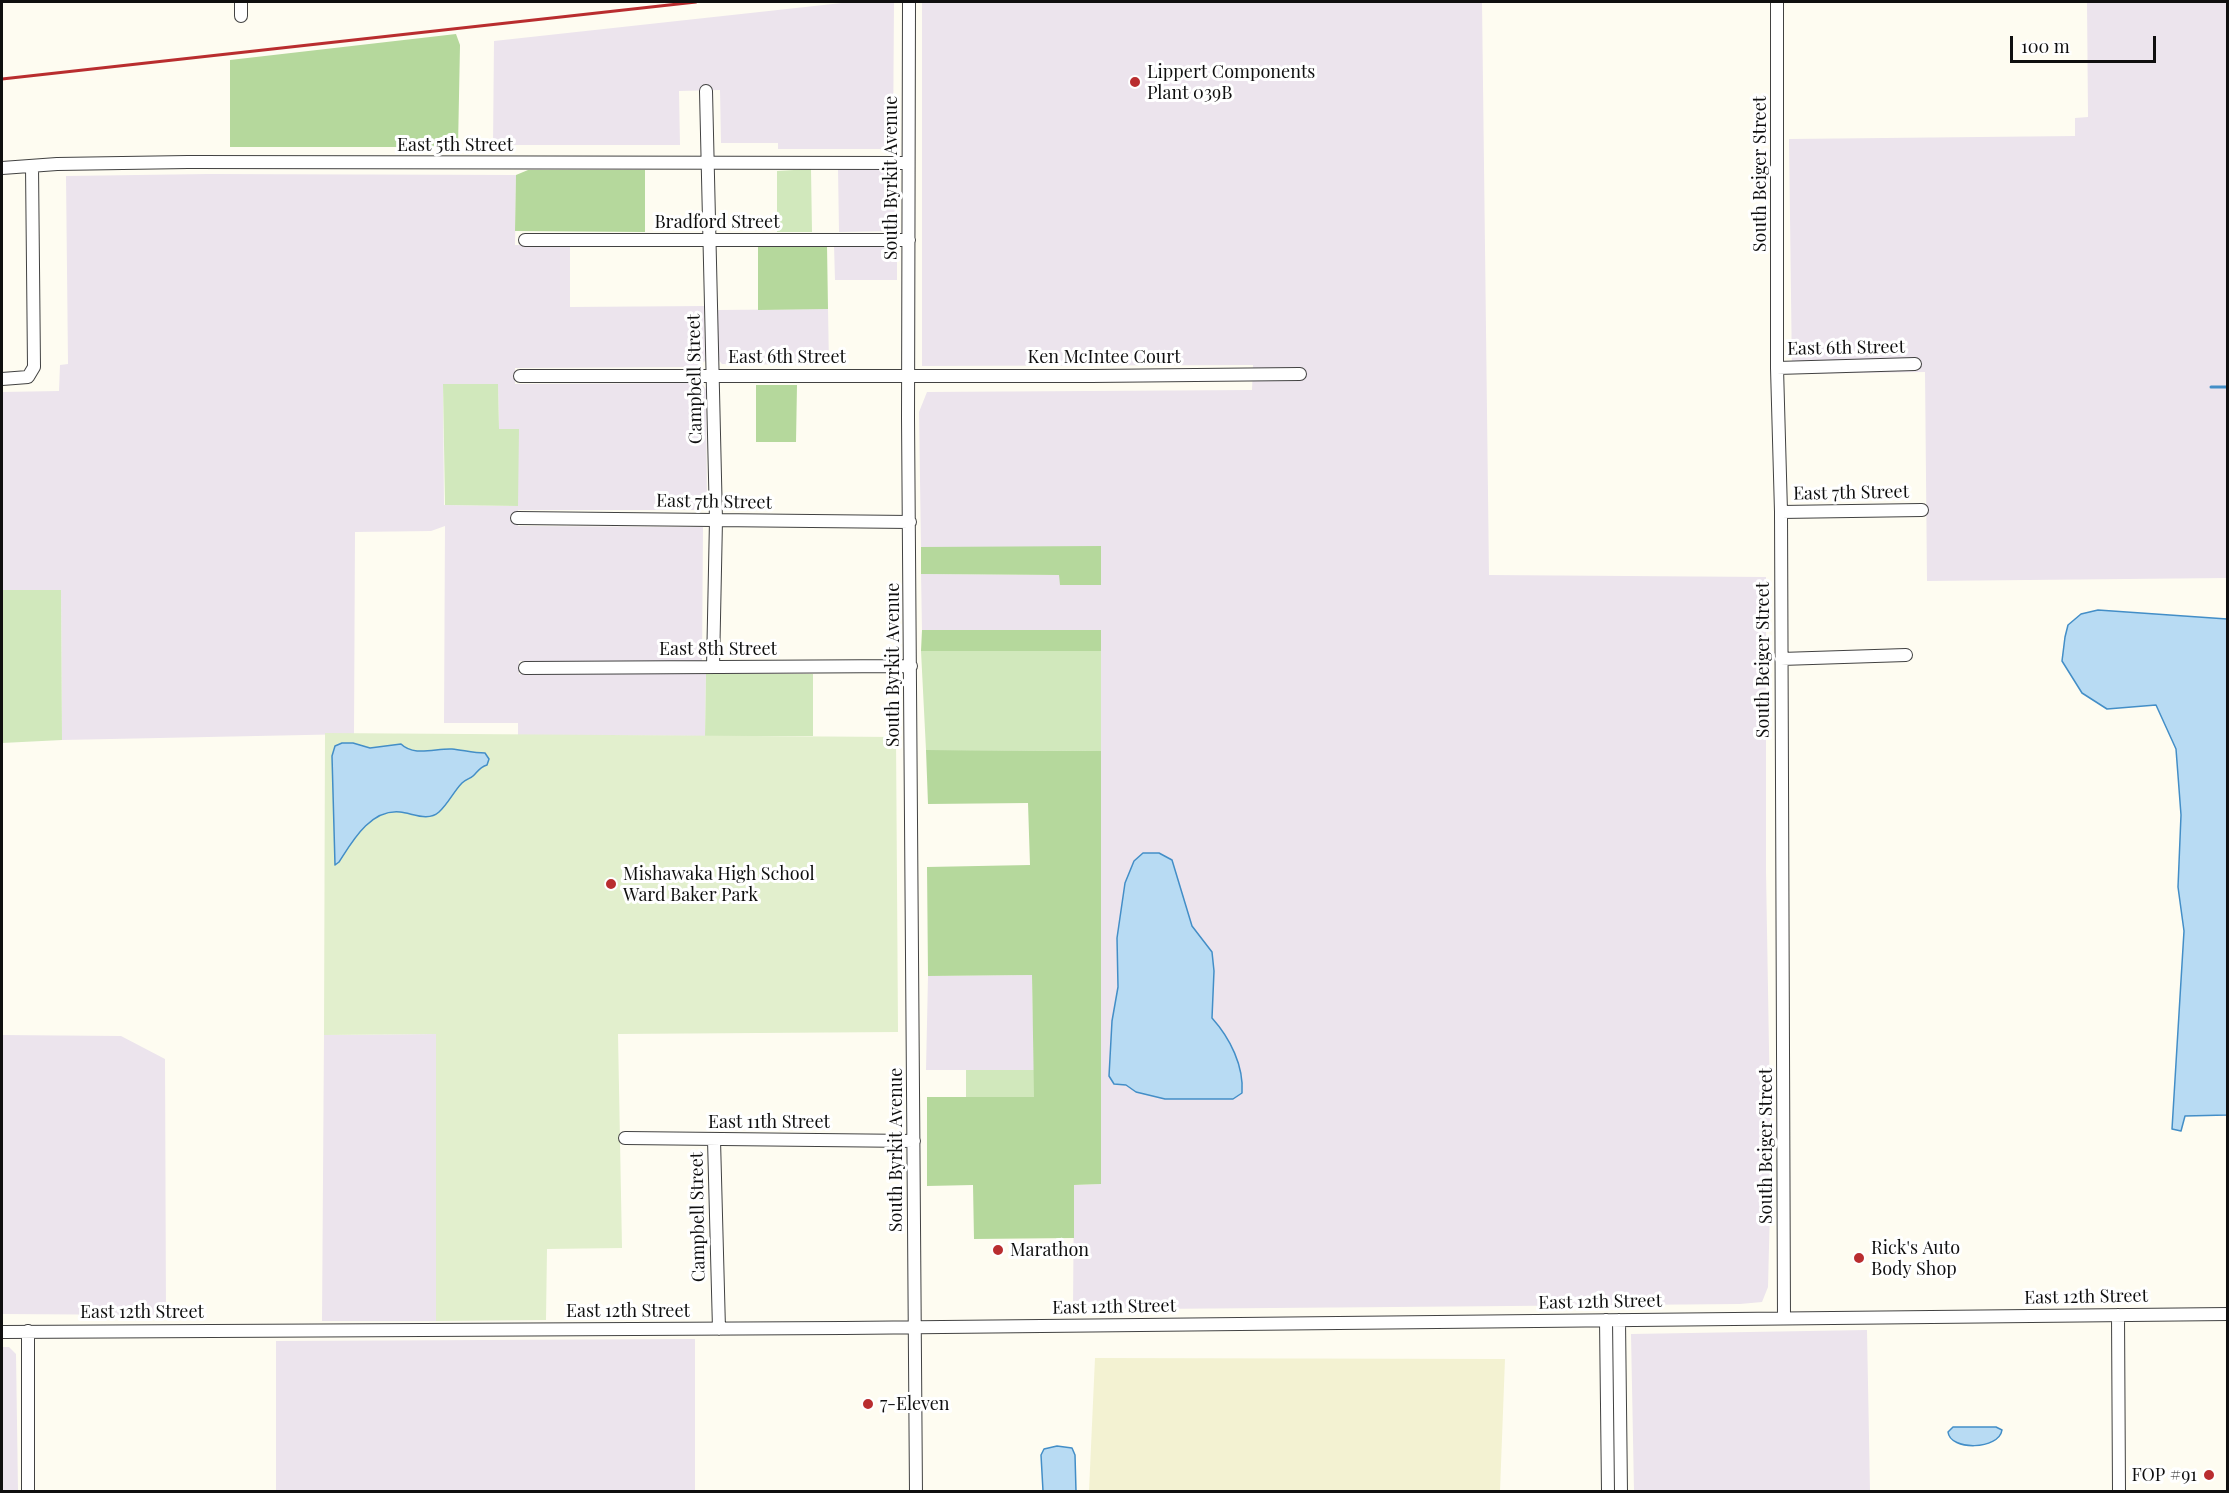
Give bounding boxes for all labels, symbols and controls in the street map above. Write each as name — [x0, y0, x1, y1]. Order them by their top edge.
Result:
scale bar — [2013, 24, 2158, 62]
text: 100 m — [2021, 34, 2070, 58]
place label: Lippert Components Plant 039B — [1147, 61, 1315, 104]
marker: Lippert Components Plant 039B — [1128, 75, 1142, 89]
street label: South Byrkit Avenue — [880, 96, 902, 260]
street label: South Beiger Street — [1749, 96, 1771, 252]
street label: East 5th Street — [397, 134, 513, 156]
street label: Bradford Street — [654, 211, 780, 233]
street label: Campbell Street — [683, 314, 707, 444]
street label: East 6th Street — [1787, 336, 1905, 360]
street label: East 6th Street — [728, 346, 846, 368]
street label: Ken McIntee Court — [1027, 346, 1181, 368]
street label: East 7th Street — [1793, 481, 1909, 505]
street label: East 7th Street — [656, 490, 772, 514]
street label: South Beiger Street — [1752, 582, 1774, 738]
street label: South Byrkit Avenue — [882, 583, 904, 747]
street label: East 8th Street — [659, 638, 777, 660]
place label: Mishawaka High School Ward Baker Park — [623, 863, 815, 906]
marker: Mishawaka High School Ward Baker Park — [604, 877, 618, 891]
street label: South Byrkit Avenue — [885, 1068, 907, 1232]
street label: South Beiger Street — [1755, 1068, 1777, 1224]
street label: East 11th Street — [708, 1111, 830, 1133]
street label: Campbell Street — [686, 1152, 710, 1282]
place label: Rick's Auto Body Shop — [1871, 1237, 1960, 1280]
place label: Marathon — [1010, 1239, 1089, 1261]
marker: Marathon — [991, 1243, 1005, 1257]
marker: Rick's Auto Body Shop — [1852, 1251, 1866, 1265]
street label: East 12th Street — [2024, 1285, 2148, 1309]
street label: East 12th Street — [1538, 1290, 1662, 1314]
street label: East 12th Street — [1052, 1295, 1176, 1319]
street label: East 12th Street — [566, 1300, 690, 1322]
street label: East 12th Street — [80, 1301, 204, 1323]
place label: 7-Eleven — [880, 1393, 950, 1415]
marker: 7-Eleven — [861, 1397, 875, 1411]
place label: FOP #91 — [2131, 1464, 2197, 1486]
marker: FOP #91 — [2202, 1468, 2216, 1482]

